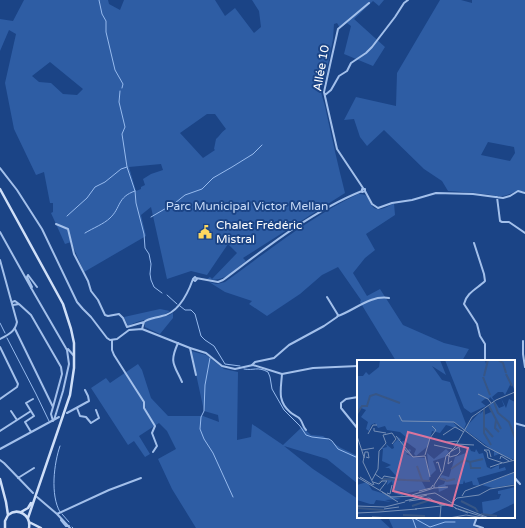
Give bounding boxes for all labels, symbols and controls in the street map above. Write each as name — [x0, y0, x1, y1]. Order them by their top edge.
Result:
street label: Allée 10 — [310, 43, 332, 92]
park label: Parc Municipal Victor Mellan — [166, 199, 328, 213]
place label: Chalet Frédéric Mistral — [216, 218, 302, 246]
public building icon: Chalet Frédéric Mistral — [197, 224, 213, 240]
inset map — [357, 360, 515, 518]

